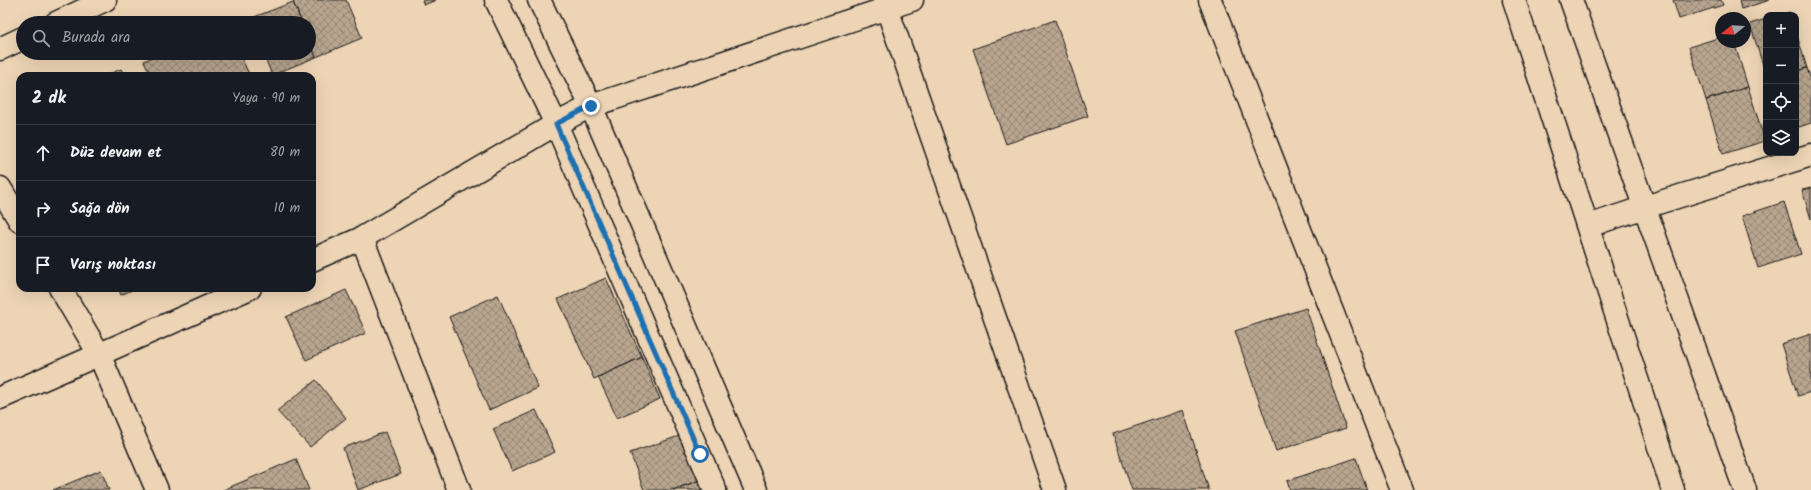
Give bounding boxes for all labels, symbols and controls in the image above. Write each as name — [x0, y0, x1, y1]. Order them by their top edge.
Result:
north arrow — [1715, 12, 1751, 48]
map controls — [1763, 12, 1799, 156]
button: + — [1763, 12, 1799, 48]
search box — [16, 16, 316, 60]
text: Burada ara — [62, 26, 130, 50]
icon: search — [30, 27, 52, 49]
button: − — [1763, 48, 1799, 84]
button: locate — [1763, 84, 1799, 120]
text: 2 dk — [32, 85, 66, 112]
text: Yaya · 90 m — [232, 88, 300, 109]
route end — [582, 97, 600, 115]
button: layers — [1763, 120, 1799, 156]
text: Düz devam et — [70, 141, 162, 165]
icon: ahead — [32, 142, 54, 164]
text: 80 m — [270, 142, 300, 163]
text: Sağa dön — [70, 197, 130, 221]
icon: right — [32, 198, 54, 220]
text: 10 m — [274, 198, 300, 219]
text: Varış noktası — [70, 253, 156, 277]
icon: arrive — [32, 254, 54, 276]
route start — [691, 445, 709, 463]

